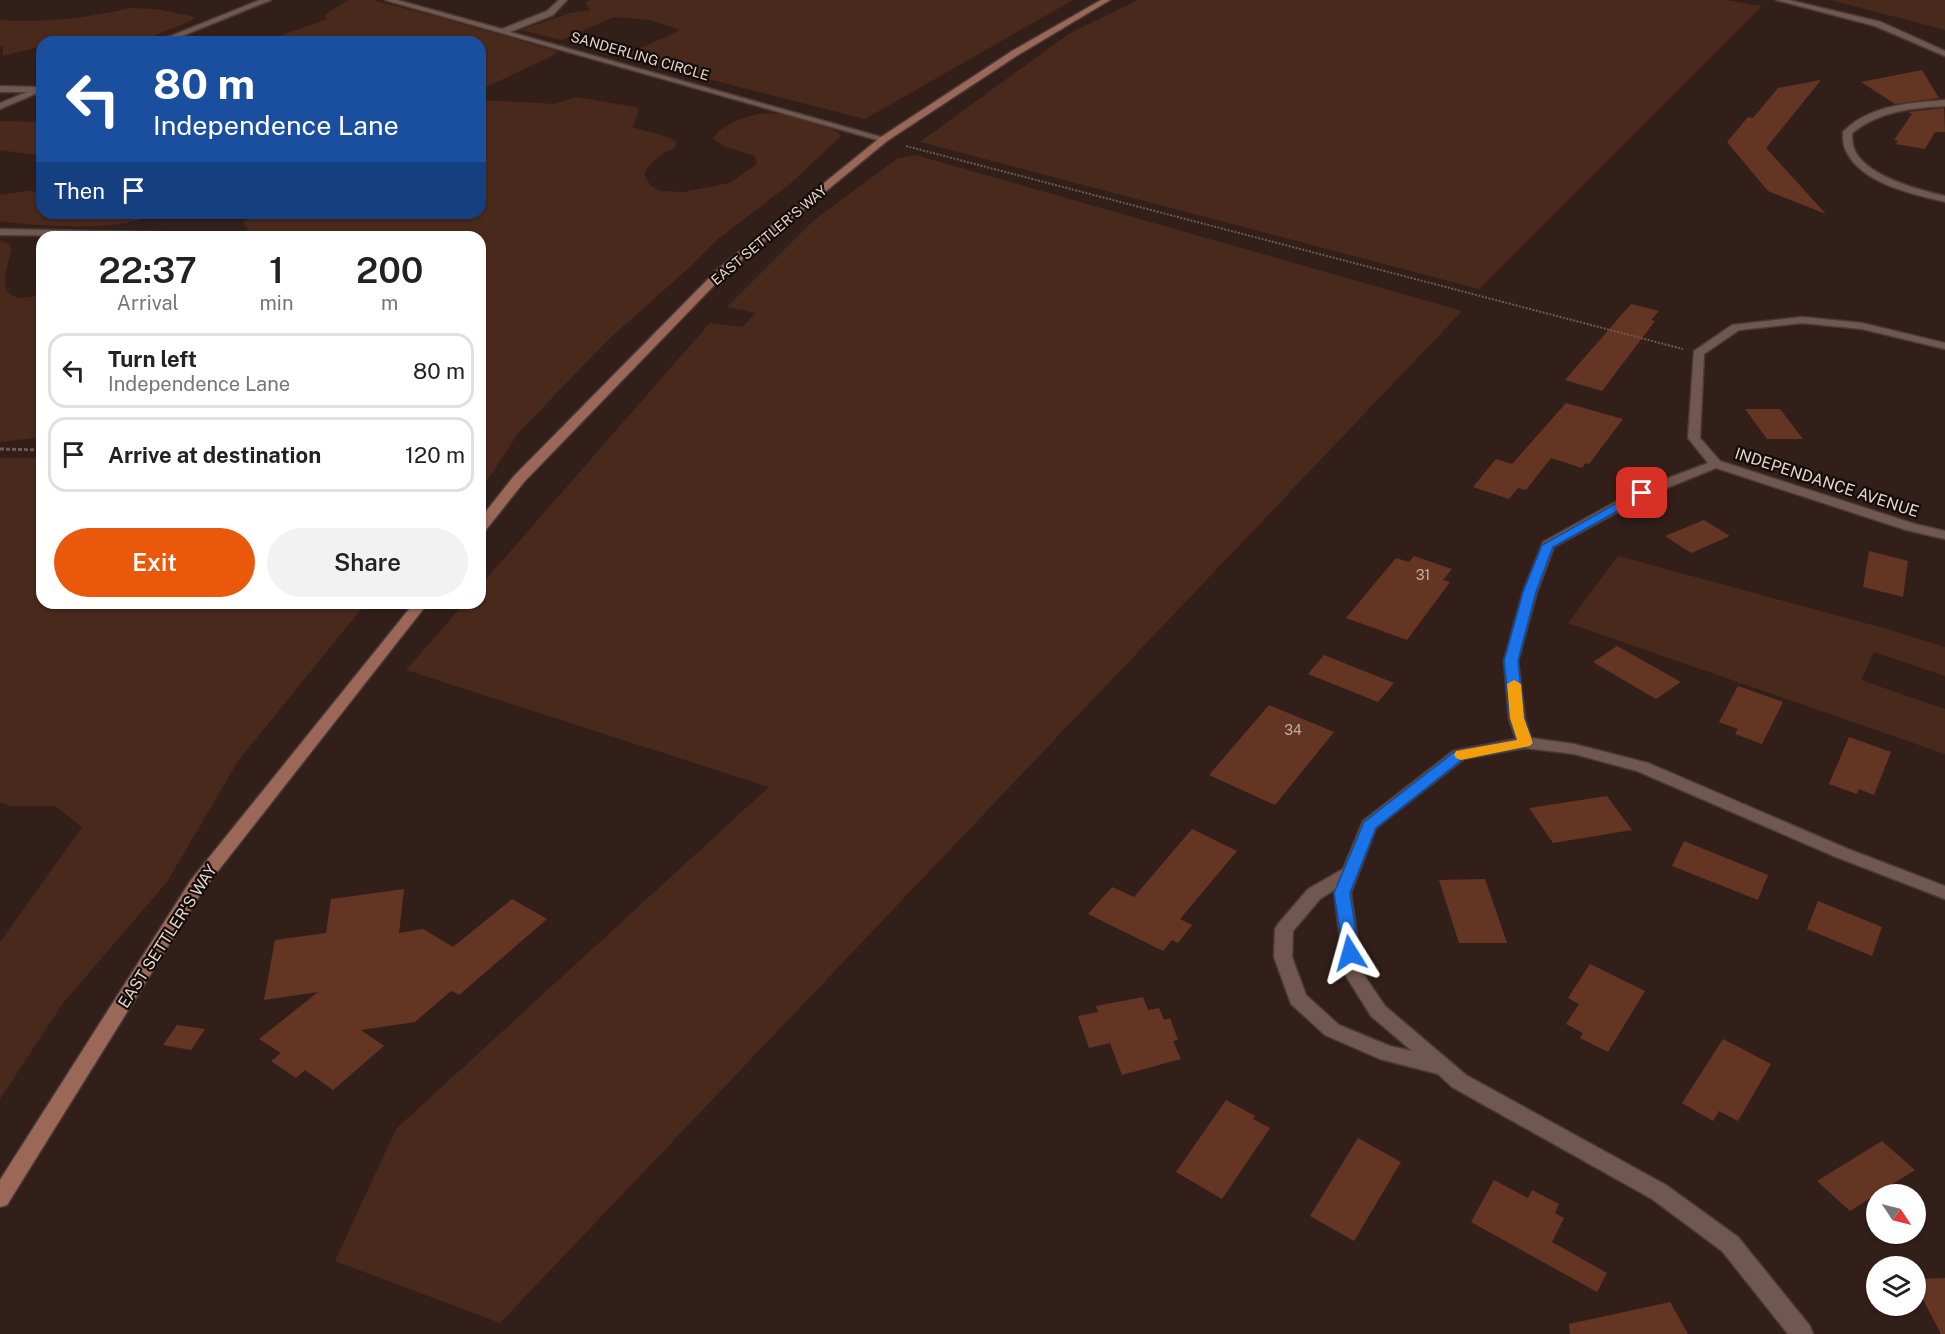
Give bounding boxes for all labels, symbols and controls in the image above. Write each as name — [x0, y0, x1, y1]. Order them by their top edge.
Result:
street label: SANDERLING CIRCLE — [569, 29, 711, 83]
text: 80 m — [153, 59, 255, 108]
icon: left — [54, 60, 132, 138]
text: Independence Lane — [153, 109, 399, 141]
icon: arrive — [117, 174, 150, 207]
text: Then — [54, 178, 105, 204]
street label: EAST SETTLER'S WAY — [708, 182, 830, 288]
text: 22:37 — [99, 249, 197, 291]
text: 1 — [269, 249, 284, 291]
text: 200 — [356, 249, 423, 291]
text: Arrival — [117, 291, 179, 315]
text: min — [260, 291, 293, 315]
text: m — [381, 291, 398, 315]
text: Turn left — [108, 346, 197, 372]
icon: left — [57, 354, 90, 387]
text: 80 m — [413, 358, 465, 384]
text: Independence Lane — [108, 372, 290, 396]
icon: arrive — [57, 438, 90, 471]
text: Arrive at destination — [108, 442, 321, 468]
text: 120 m — [405, 442, 465, 468]
street label: INDEPENDANCE AVENUE — [1732, 444, 1921, 521]
pin — [1616, 467, 1667, 518]
icon: arrive — [1625, 476, 1658, 509]
button: Exit — [54, 528, 255, 597]
button: Share — [267, 528, 468, 597]
house number: 31 — [1416, 567, 1430, 583]
house number: 34 — [1284, 722, 1302, 738]
street label: EAST SETTLER'S WAY — [114, 861, 221, 1011]
position arrow — [1318, 921, 1382, 985]
north arrow — [1866, 1184, 1926, 1244]
map controls — [1866, 1184, 1926, 1316]
button: layers — [1866, 1256, 1926, 1316]

